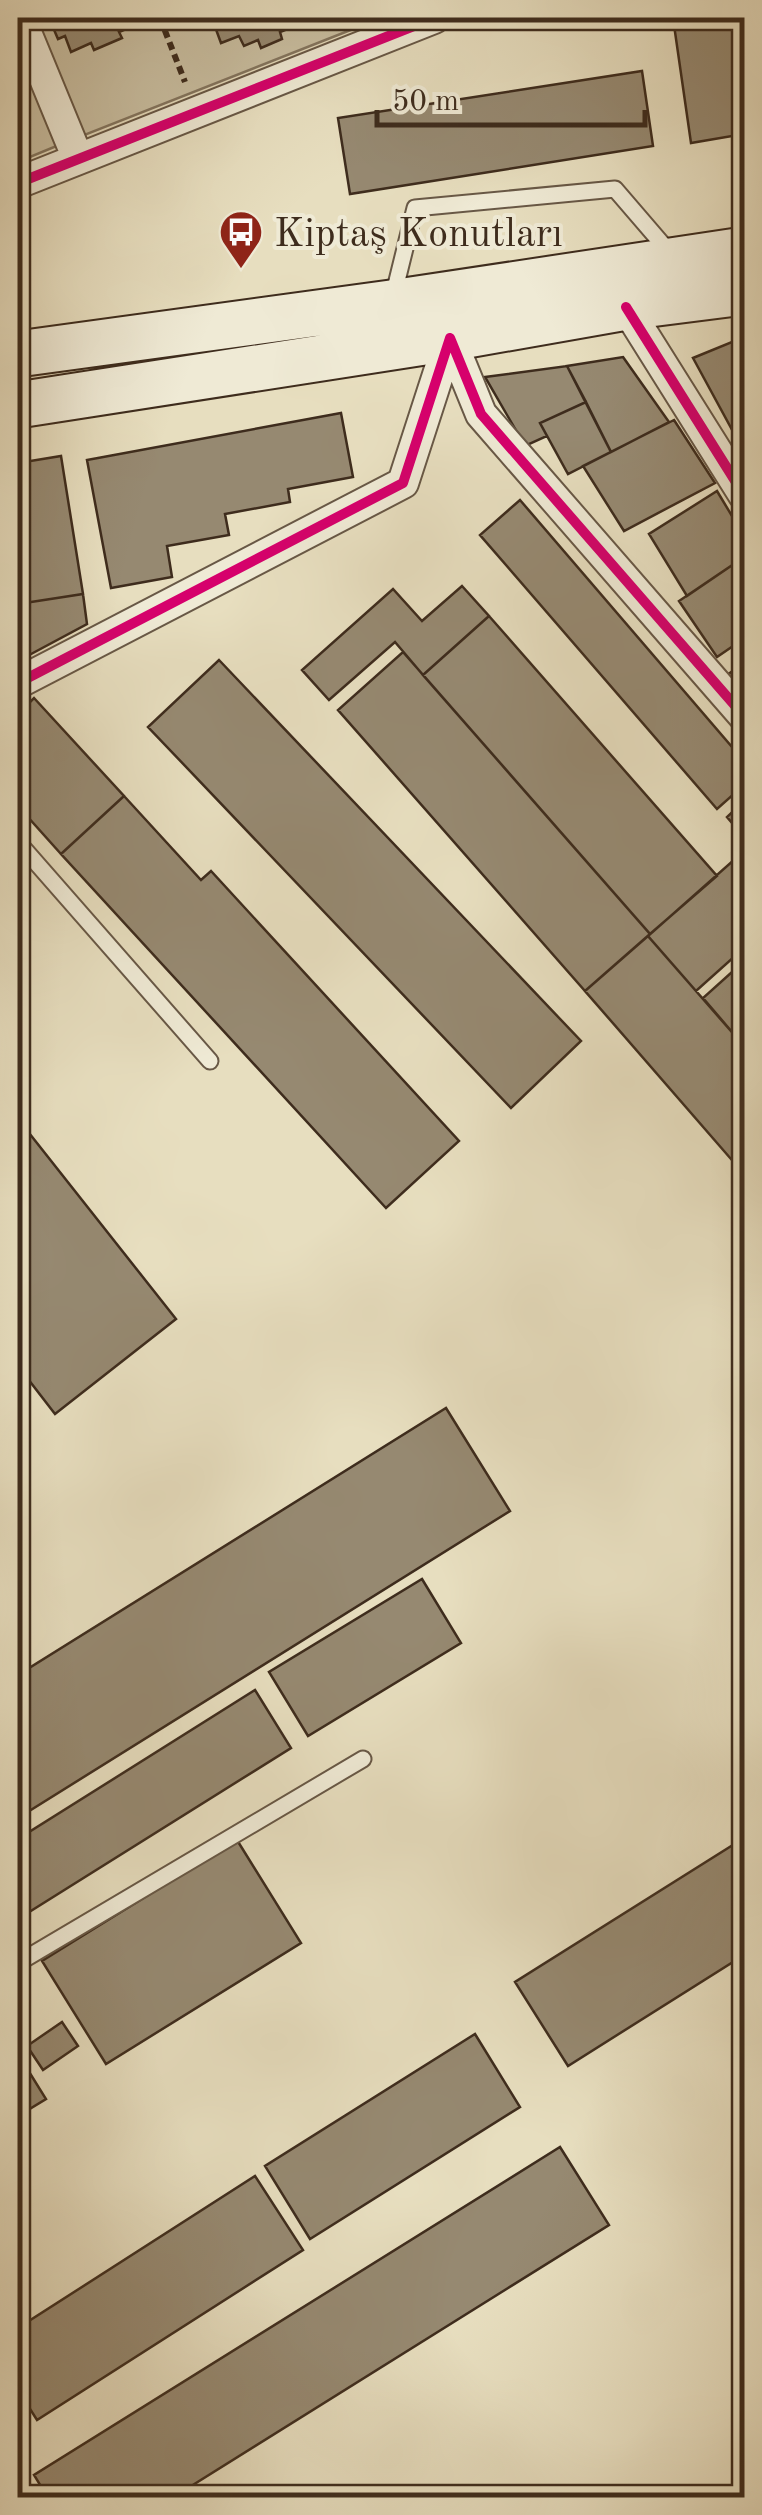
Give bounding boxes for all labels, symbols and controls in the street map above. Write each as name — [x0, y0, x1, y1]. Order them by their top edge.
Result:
scale bar — [377, 65, 644, 127]
text: 50 m — [392, 87, 459, 117]
bus stop icon: Kiptaş Konutları — [218, 209, 264, 270]
place label: Kiptaş Konutları — [274, 216, 563, 256]

